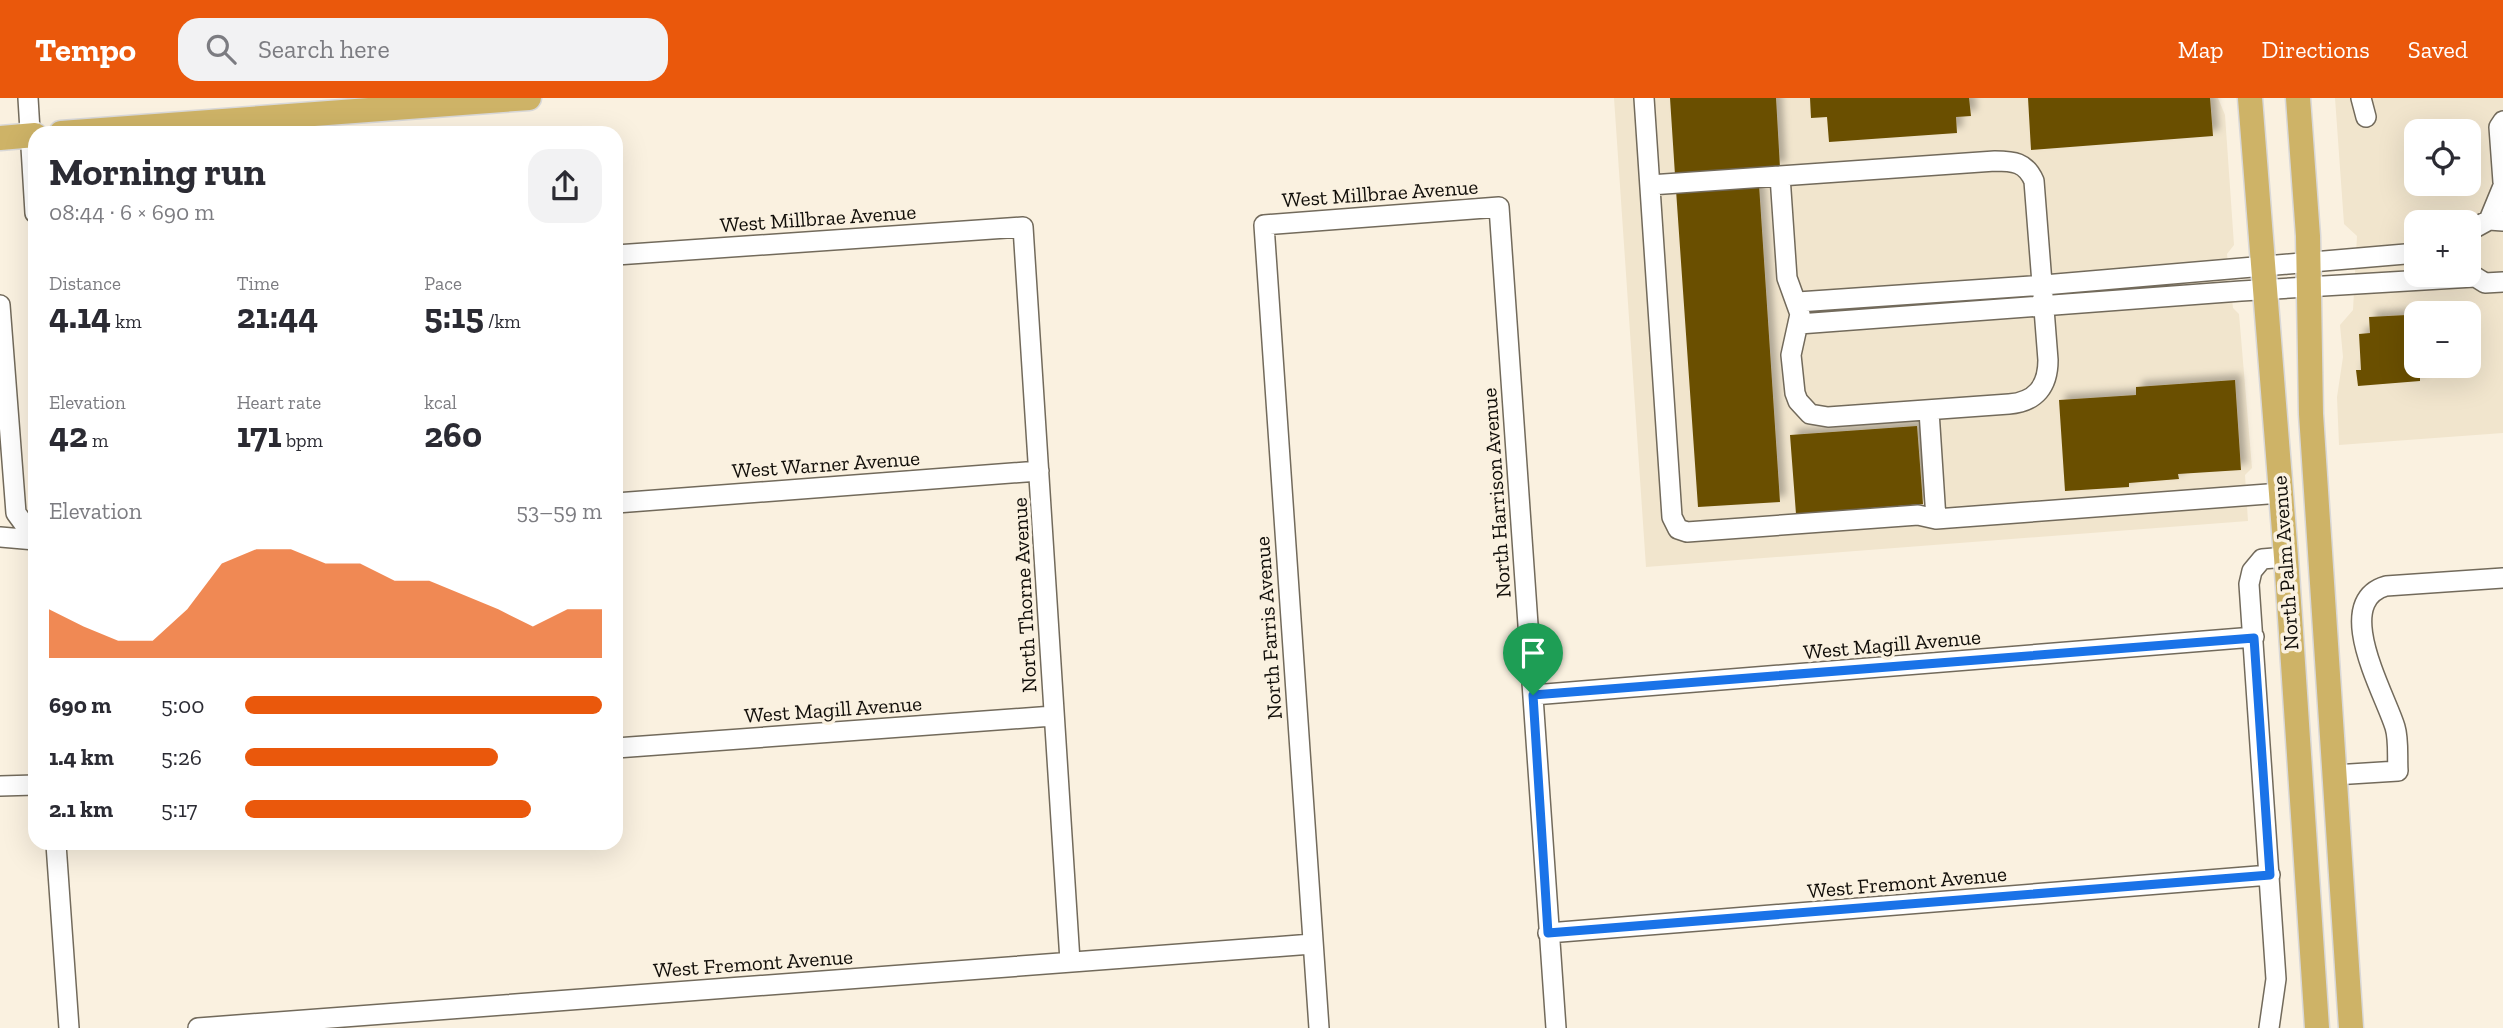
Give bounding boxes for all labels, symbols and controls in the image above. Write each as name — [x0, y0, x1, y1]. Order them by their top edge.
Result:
search box — [178, 18, 668, 81]
text: Tempo — [35, 30, 136, 69]
icon: search — [202, 30, 240, 68]
text: Search here — [258, 33, 390, 65]
text: Map — [2178, 35, 2224, 64]
text: Directions — [2262, 35, 2370, 64]
text: Saved — [2408, 35, 2468, 64]
map controls — [2404, 119, 2481, 378]
button: locate — [2404, 119, 2481, 196]
text: Morning run — [49, 149, 266, 195]
button: share — [528, 149, 602, 223]
street label: West Millbrae Avenue — [1281, 174, 1479, 212]
text: 08:44 · 6 × 690 m — [49, 198, 214, 226]
street label: West Millbrae Avenue — [719, 199, 917, 237]
button: + — [2404, 210, 2481, 287]
text: Distance — [49, 272, 121, 295]
text: Time — [237, 272, 279, 295]
text: Pace — [424, 272, 462, 295]
text: 4.14 — [49, 295, 111, 337]
text: 21:44 — [237, 295, 318, 337]
text: 5:15 — [424, 295, 484, 337]
button: − — [2404, 301, 2481, 378]
text: km — [111, 310, 142, 333]
text: /km — [484, 310, 521, 333]
street label: North Harrison Avenue — [1476, 387, 1516, 599]
text: Elevation — [49, 391, 126, 414]
text: Heart rate — [237, 391, 321, 414]
text: kcal — [424, 391, 457, 414]
text: 42 — [49, 414, 88, 456]
text: 171 — [237, 414, 282, 456]
text: 260 — [424, 414, 482, 456]
text: m — [88, 429, 108, 452]
text: bpm — [282, 429, 323, 452]
street label: West Warner Avenue — [731, 445, 921, 483]
street label: North Palm Avenue — [2266, 475, 2304, 651]
text: Elevation — [49, 497, 142, 525]
text: 53–59 m — [516, 497, 602, 525]
street label: North Thorne Avenue — [1006, 497, 1042, 693]
street label: North Farris Avenue — [1249, 535, 1287, 721]
pin — [1503, 623, 1563, 695]
street label: West Magill Avenue — [1802, 624, 1982, 664]
icon: arrive — [1514, 634, 1552, 672]
street label: West Magill Avenue — [743, 690, 923, 728]
text: 690 m — [49, 691, 111, 719]
text: 5:00 — [161, 691, 204, 719]
text: 1.4 km — [49, 743, 114, 771]
text: 5:26 — [161, 743, 202, 771]
text: 2.1 km — [49, 795, 113, 823]
text: 5:17 — [161, 795, 197, 823]
street label: West Fremont Avenue — [1806, 861, 2008, 903]
street label: West Fremont Avenue — [652, 944, 854, 982]

